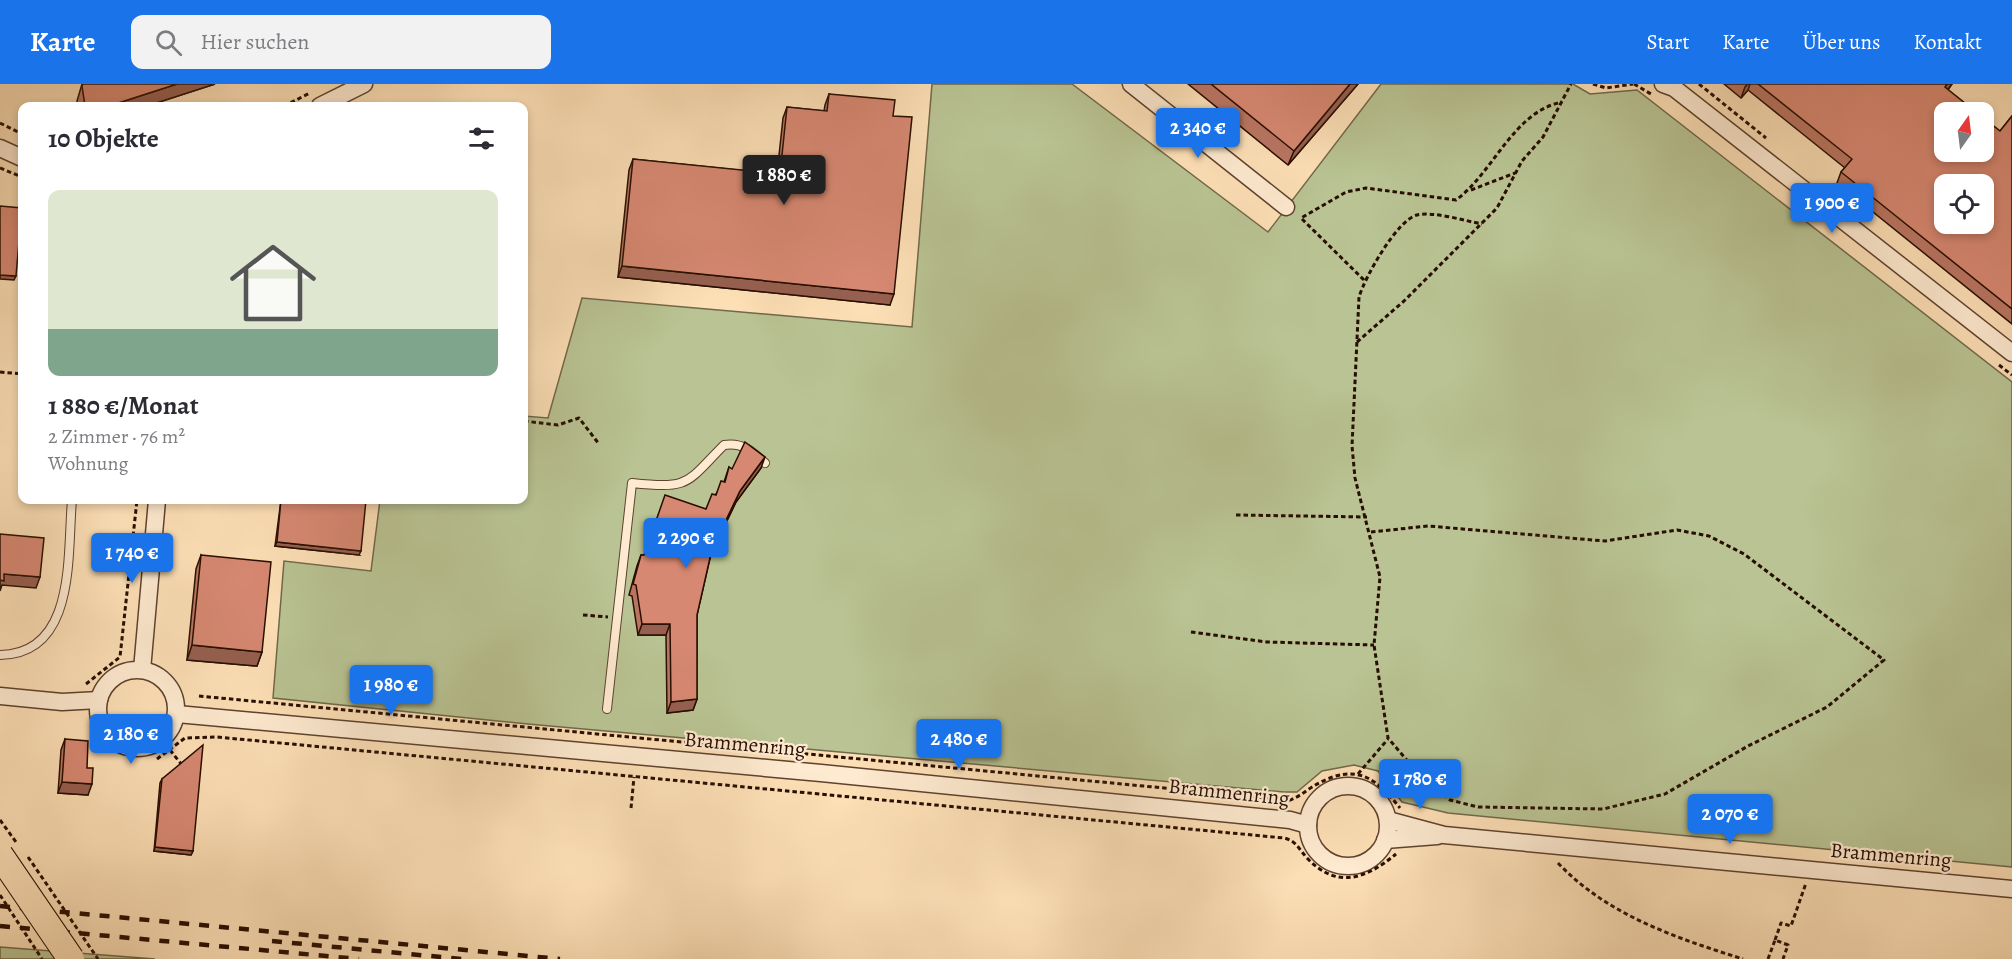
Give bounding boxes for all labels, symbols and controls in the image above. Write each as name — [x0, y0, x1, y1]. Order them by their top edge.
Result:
search box — [131, 15, 551, 69]
text: Karte — [30, 23, 95, 61]
icon: search — [152, 26, 185, 59]
text: Hier suchen — [200, 27, 309, 57]
text: Start — [1647, 28, 1689, 56]
text: Karte — [1722, 28, 1770, 56]
text: Über uns — [1803, 28, 1880, 56]
text: Kontakt — [1913, 28, 1982, 56]
north arrow — [1934, 102, 1994, 162]
map controls — [1934, 102, 1994, 234]
pin: 2 340 € — [1143, 108, 1253, 159]
text: 2 340 € — [1170, 114, 1226, 141]
text: 10 Objekte — [48, 121, 159, 156]
icon: filters — [465, 122, 498, 155]
pin: 1 880 € — [729, 155, 839, 206]
text: 1 880 € — [757, 161, 811, 188]
button: locate — [1934, 174, 1994, 234]
pin: 1 900 € — [1777, 183, 1887, 234]
text: 1 900 € — [1805, 189, 1859, 216]
icon: home — [219, 229, 327, 337]
text: 1 880 €/Monat — [48, 388, 199, 423]
text: 2 Zimmer · 76 m² — [48, 423, 185, 450]
text: Wohnung — [48, 450, 129, 477]
pin: 2 290 € — [631, 518, 741, 569]
text: 2 290 € — [657, 524, 715, 551]
pin: 1 740 € — [77, 533, 187, 584]
text: 1 740 € — [105, 539, 159, 566]
pin: 1 980 € — [336, 665, 446, 716]
text: 1 980 € — [364, 671, 418, 698]
pin: 2 180 € — [76, 714, 186, 765]
pin: 2 480 € — [904, 719, 1014, 770]
text: 2 180 € — [104, 720, 158, 747]
street label: Brammenring — [683, 725, 807, 763]
text: 2 480 € — [930, 725, 988, 752]
pin: 1 780 € — [1365, 759, 1475, 810]
text: 1 780 € — [1393, 765, 1447, 792]
street label: Brammenring — [1167, 772, 1291, 812]
pin: 2 070 € — [1675, 794, 1785, 845]
text: 2 070 € — [1702, 800, 1758, 827]
street label: Brammenring — [1829, 836, 1953, 874]

